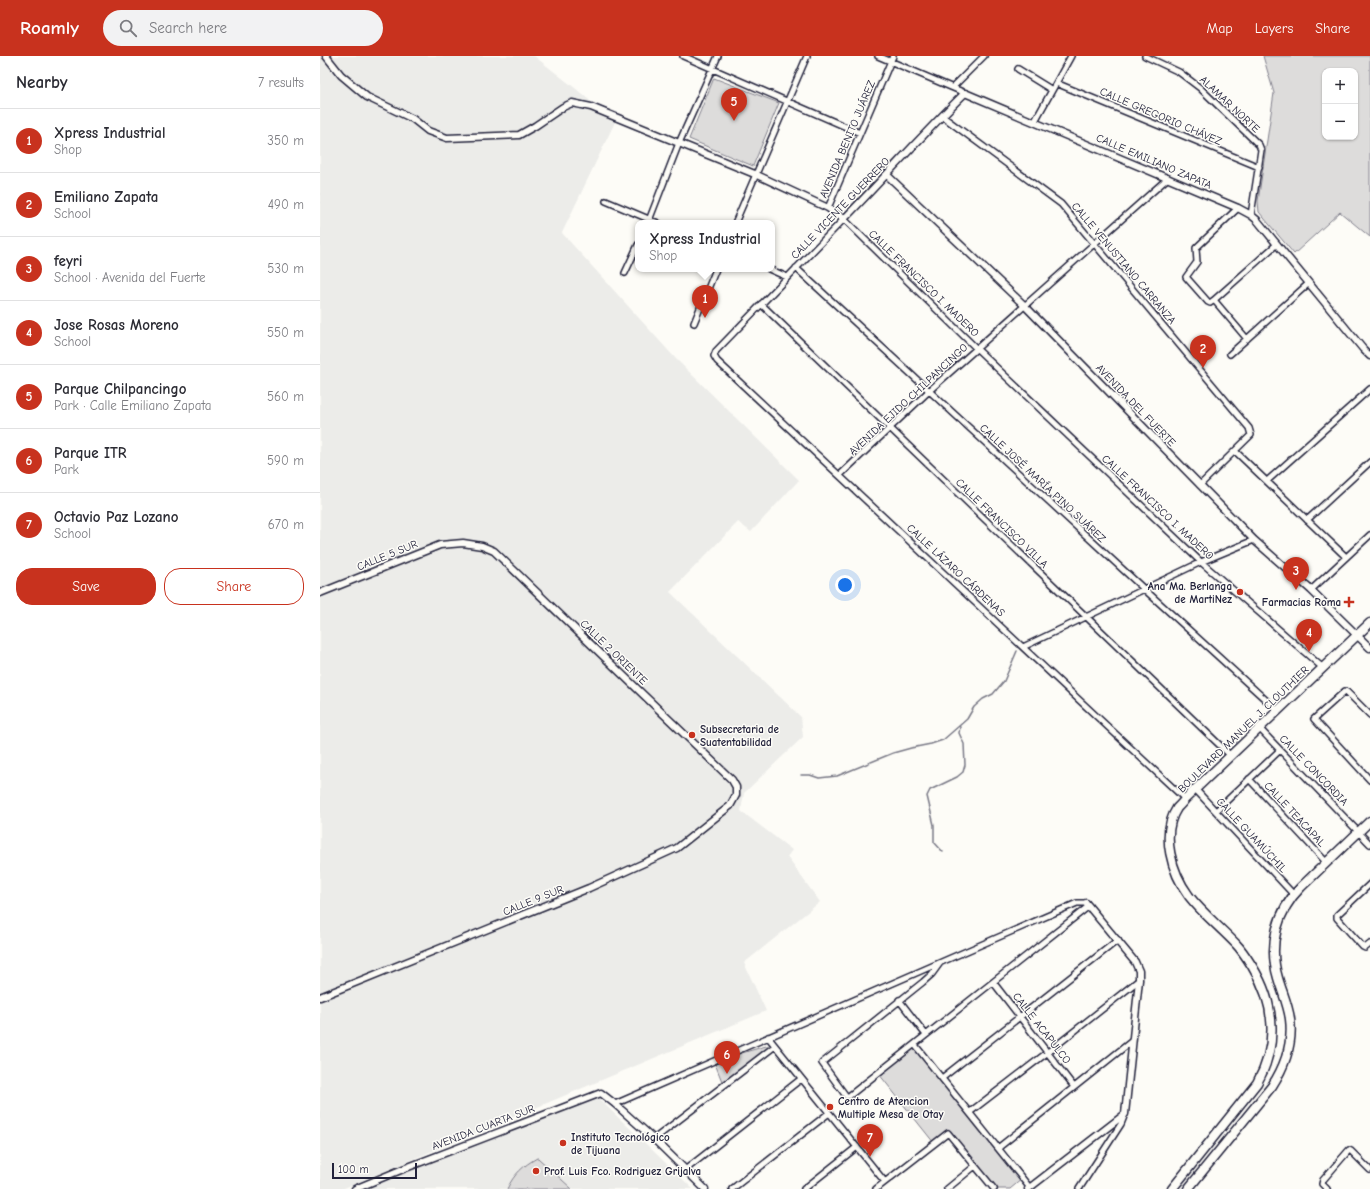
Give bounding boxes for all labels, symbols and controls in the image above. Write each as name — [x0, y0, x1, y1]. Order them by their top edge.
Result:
search box — [103, 10, 383, 46]
text: Roamly — [20, 17, 79, 39]
icon: search — [117, 17, 139, 39]
text: Search here — [149, 19, 227, 37]
text: Map — [1206, 20, 1233, 37]
text: Layers — [1255, 20, 1293, 37]
text: Share — [1315, 20, 1350, 37]
map controls — [1322, 68, 1358, 140]
button: + — [1322, 68, 1358, 104]
text: Nearby — [16, 73, 67, 92]
street label: ALAMAR NORTE — [1197, 73, 1263, 136]
text: 7 results — [258, 75, 304, 90]
street label: AVENIDA BENITO JUÁREZ — [816, 78, 878, 200]
street label: CALLE GREGORIO CHÁVEZ — [1098, 84, 1225, 148]
pin: 5 — [721, 88, 747, 121]
button: − — [1322, 104, 1358, 140]
text: Xpress Industrial — [54, 124, 165, 142]
street label: CALLE EMILIANO ZAPATA — [1094, 131, 1214, 192]
text: 1 — [26, 133, 32, 148]
text: 350 m — [267, 133, 304, 148]
text: Shop — [54, 142, 82, 157]
street label: CALLE VICENTE GUERRERO — [788, 155, 892, 262]
text: Emiliano Zapata — [54, 188, 158, 206]
text: 2 — [26, 197, 32, 212]
text: 490 m — [268, 197, 304, 212]
street label: CALLE VENUSTIANO CARRANZA — [1069, 200, 1179, 327]
text: School — [54, 206, 91, 221]
popup — [635, 220, 775, 272]
street label: CALLE FRANCISCO I. MADERO — [866, 227, 981, 339]
text: Xpress Industrial — [649, 230, 761, 248]
text: Shop — [649, 248, 677, 263]
text: feyri — [54, 252, 82, 270]
text: 3 — [26, 261, 32, 276]
text: 530 m — [267, 261, 304, 276]
text: School · Avenida del Fuerte — [54, 270, 206, 285]
pin: 1 — [692, 285, 718, 318]
text: Jose Rosas Moreno — [54, 316, 179, 334]
text: 4 — [26, 325, 32, 340]
text: 550 m — [267, 325, 304, 340]
text: School — [54, 334, 91, 349]
pin: 2 — [1190, 335, 1216, 368]
street label: AVENIDA EJIDO CHILPANCINGO — [846, 341, 970, 458]
street label: AVENIDA DEL FUERTE — [1093, 362, 1178, 449]
text: Parque Chilpancingo — [54, 380, 186, 398]
text: 5 — [26, 389, 32, 404]
text: 560 m — [267, 389, 304, 404]
text: Park · Calle Emiliano Zapata — [54, 398, 212, 413]
street label: CALLE JOSÉ MARÍA PINO SUÁREZ — [977, 421, 1109, 546]
text: Parque ITR — [54, 444, 127, 462]
street label: CALLE FRANCISCO I. MADERO — [1099, 452, 1216, 563]
text: 6 — [26, 453, 32, 468]
text: 590 m — [267, 453, 304, 468]
text: Park — [54, 462, 79, 477]
street label: CALLE FRANCISCO VILLA — [953, 476, 1051, 571]
text: Octavio Paz Lozano — [54, 508, 178, 526]
text: 7 — [26, 517, 32, 532]
text: 670 m — [268, 517, 304, 532]
street label: CALLE LÁZARO CÁRDENAS — [904, 521, 1008, 619]
text: School — [54, 526, 91, 541]
street label: CALLE 5 SUR — [355, 537, 420, 574]
pin: 3 — [1283, 557, 1309, 590]
button: Save — [16, 568, 156, 605]
button: Share — [164, 568, 304, 605]
your location — [835, 575, 855, 595]
place label: Ana Ma. Berlanga de MartiNez — [1148, 580, 1232, 606]
marker: Ana Ma. Berlanga de MartiNez — [1235, 587, 1245, 597]
place label: Farmacias Roma — [1262, 596, 1341, 609]
marker: Farmacias Roma — [1344, 597, 1354, 607]
street label: CALLE 2 ORIENTE — [577, 617, 650, 688]
pin: 4 — [1296, 619, 1322, 652]
street label: BOULEVARD MANUEL J. CLOUTHIER — [1175, 663, 1312, 795]
place label: Subsecretaria de Suatentabilidad — [700, 723, 780, 749]
marker: Subsecretaria de Suatentabilidad — [687, 730, 697, 740]
street label: CALLE CONCORDIA — [1277, 732, 1351, 809]
street label: CALLE TEACAPAL — [1261, 779, 1328, 850]
street label: CALLE GUAMÚCHIL — [1214, 795, 1291, 876]
street label: CALLE 9 SUR — [501, 882, 566, 919]
street label: CALLE ACAPULCO — [1010, 990, 1073, 1066]
pin: 6 — [714, 1041, 740, 1074]
place label: Centro de Atencion Multiple Mesa de Otay — [838, 1095, 944, 1121]
street label: AVENIDA CUARTA SUR — [430, 1102, 537, 1153]
marker: Centro de Atencion Multiple Mesa de Otay — [825, 1102, 835, 1112]
pin: 7 — [857, 1124, 883, 1157]
place label: Instituto Tecnológico de Tijuana — [571, 1131, 670, 1157]
marker: Instituto Tecnológico de Tijuana — [558, 1138, 568, 1148]
scale bar — [332, 1161, 417, 1180]
text: 100 m — [338, 1163, 369, 1176]
place label: Prof. Luis Fco. Rodriguez Grijalva — [544, 1165, 701, 1178]
marker: Prof. Luis Fco. Rodriguez Grijalva — [531, 1166, 541, 1176]

